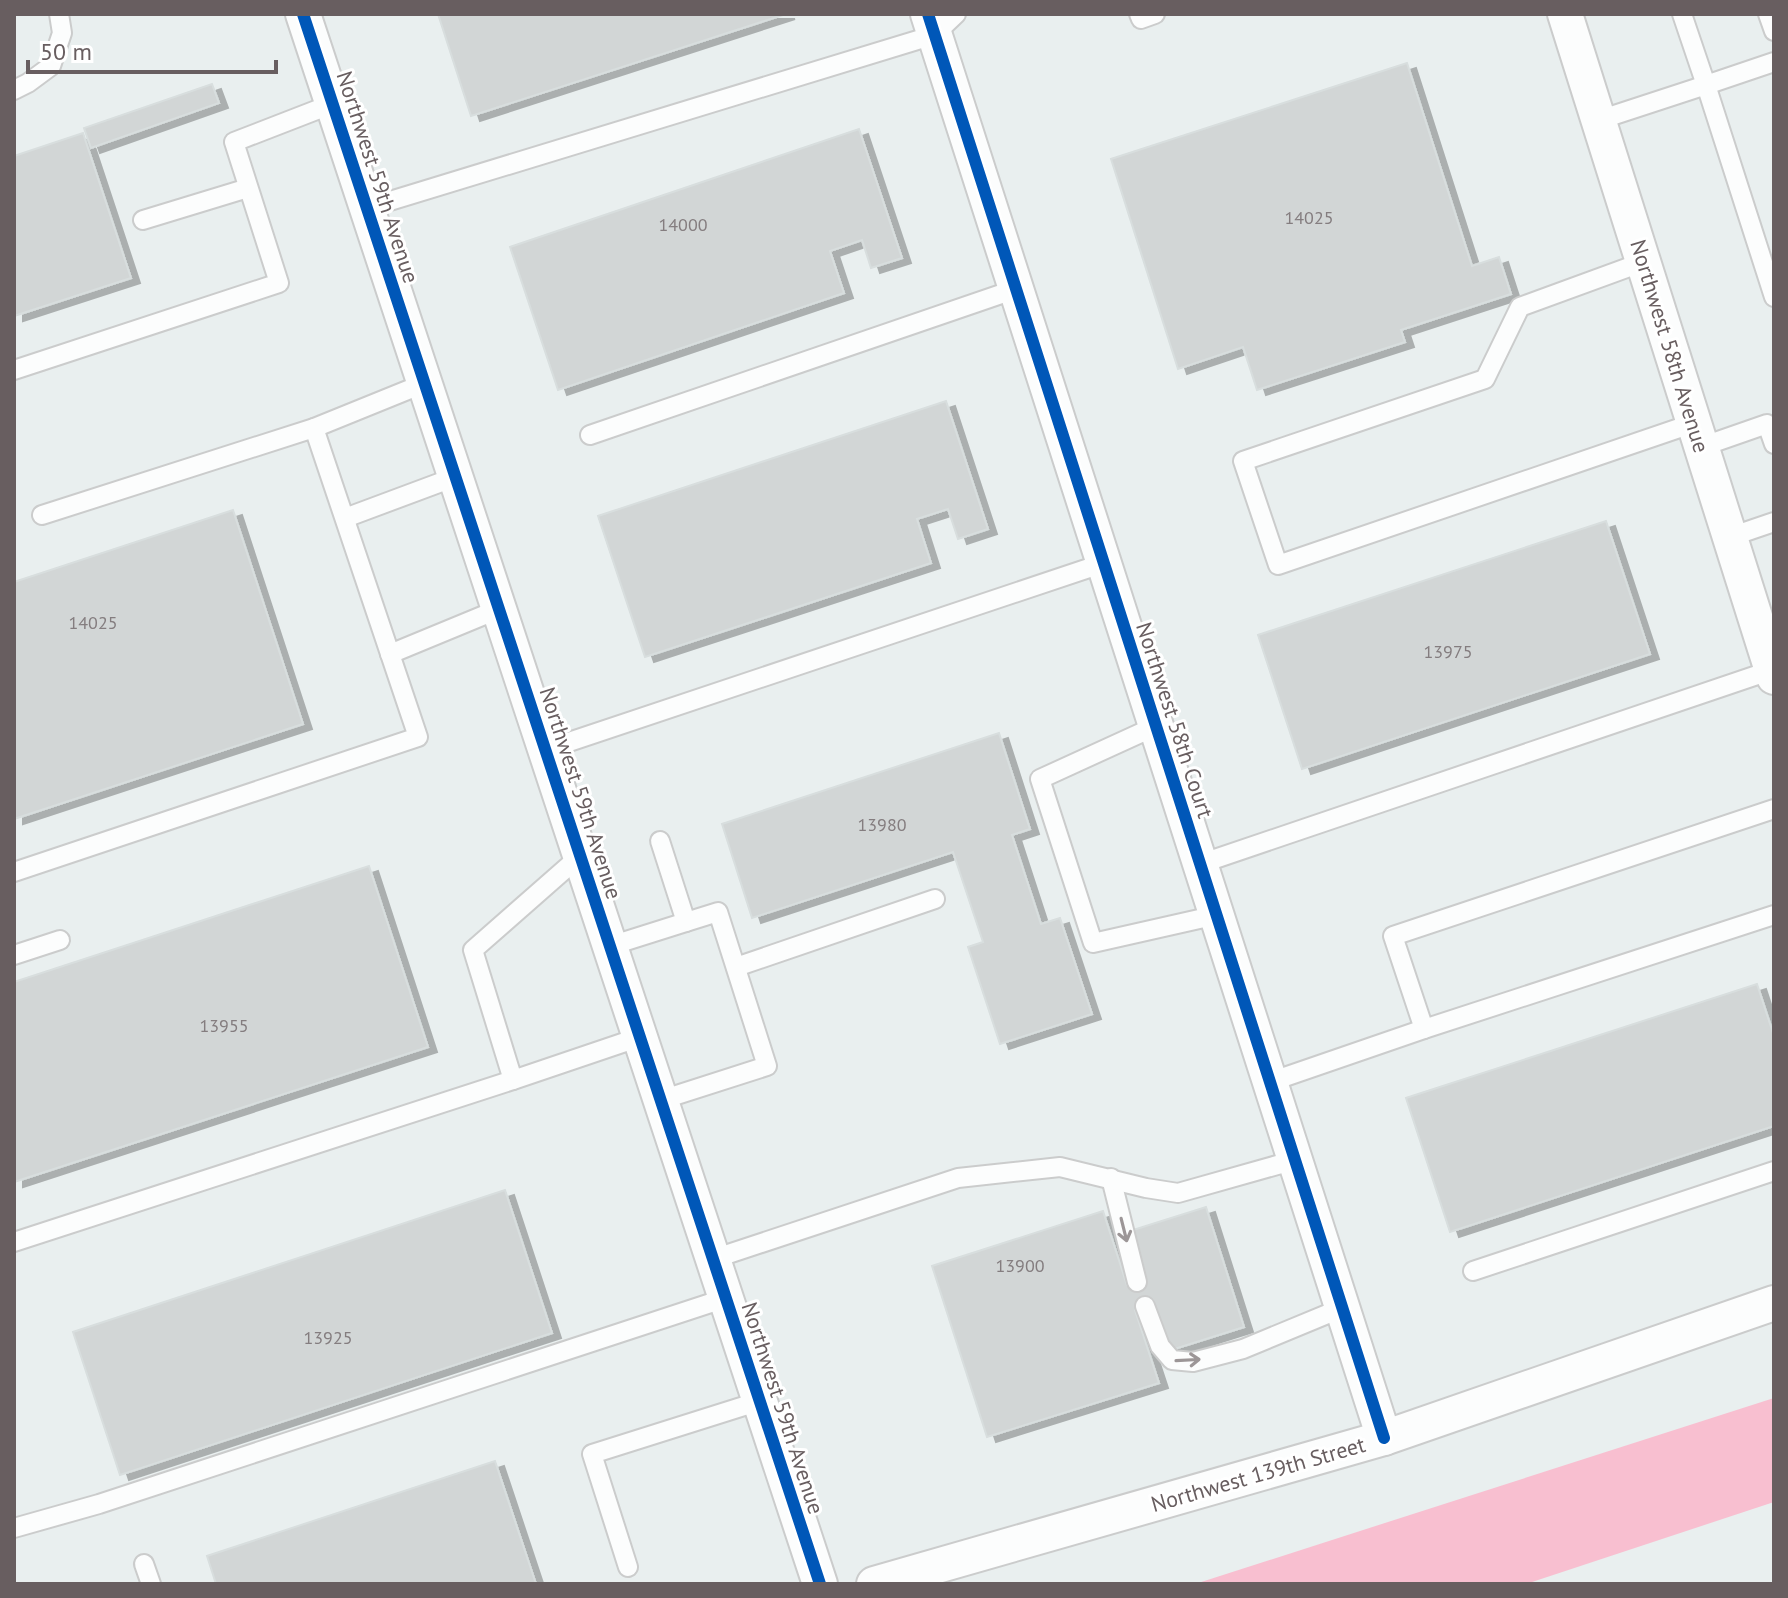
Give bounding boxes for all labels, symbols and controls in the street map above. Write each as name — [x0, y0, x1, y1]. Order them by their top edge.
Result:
scale bar — [28, 24, 276, 74]
text: 50 m — [40, 36, 92, 67]
street label: Northwest 59th Avenue — [330, 67, 426, 287]
house number: 14025 — [1284, 206, 1334, 229]
house number: 14000 — [658, 213, 708, 236]
street label: Northwest 58th Avenue — [1624, 236, 1716, 456]
house number: 14025 — [68, 611, 118, 634]
street label: Northwest 58th Court — [1130, 619, 1220, 822]
house number: 13975 — [1423, 640, 1473, 663]
street label: Northwest 59th Avenue — [533, 683, 629, 903]
house number: 13980 — [857, 813, 907, 836]
house number: 13955 — [199, 1014, 249, 1037]
one-way arrow — [1117, 1217, 1132, 1242]
house number: 13900 — [995, 1254, 1045, 1277]
street label: Northwest 59th Avenue — [735, 1298, 831, 1518]
house number: 13925 — [303, 1326, 353, 1349]
one-way arrow — [1174, 1352, 1201, 1367]
street label: Northwest 139th Street — [1148, 1430, 1369, 1518]

